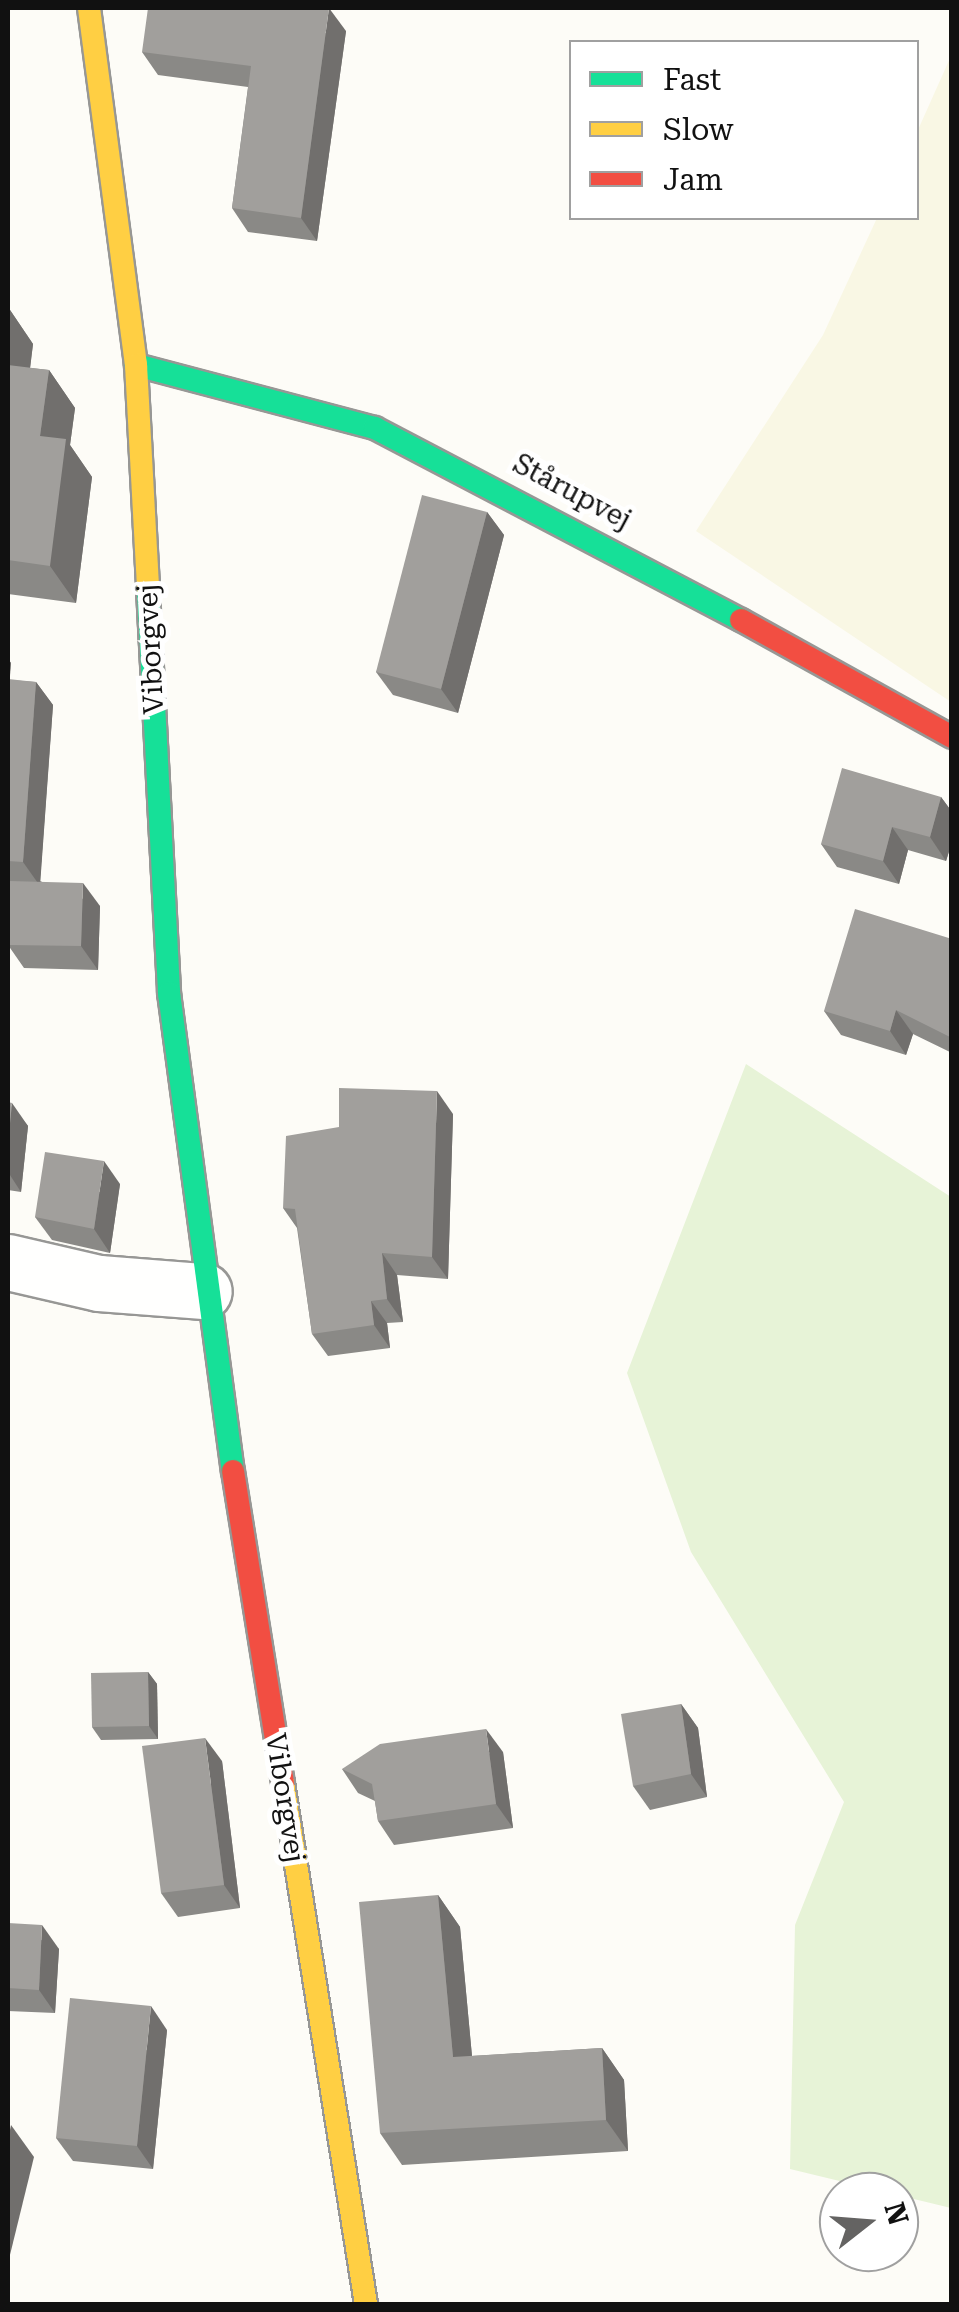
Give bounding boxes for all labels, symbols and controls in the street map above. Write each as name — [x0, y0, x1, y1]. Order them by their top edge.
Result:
legend — [569, 40, 919, 220]
text: Fast — [663, 62, 721, 97]
text: Slow — [663, 112, 734, 147]
text: Jam — [663, 162, 723, 197]
street label: Stårupvej — [507, 447, 637, 537]
street label: Viborgvej — [131, 583, 171, 715]
street label: Viborgvej — [258, 1731, 312, 1865]
north arrow — [819, 2172, 919, 2272]
text: N — [877, 2199, 915, 2229]

